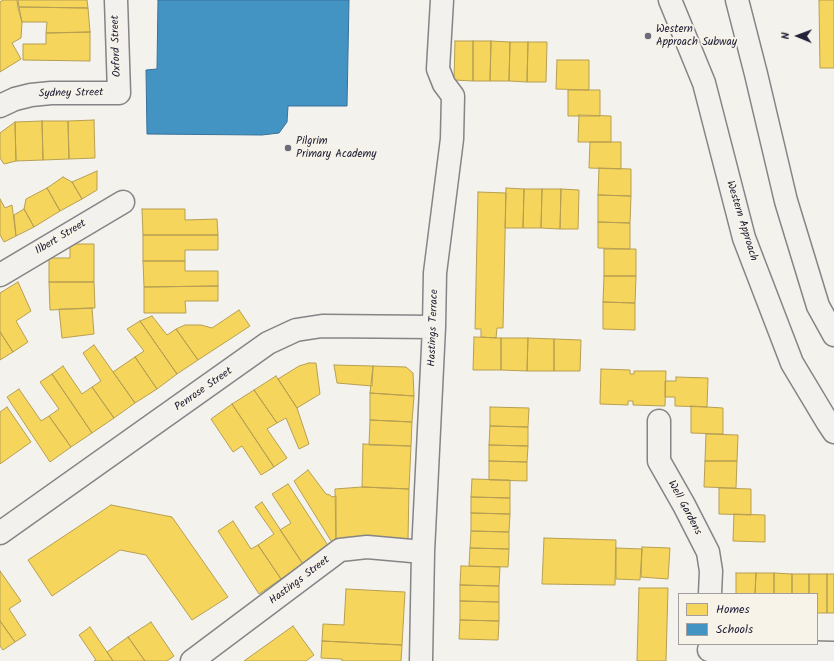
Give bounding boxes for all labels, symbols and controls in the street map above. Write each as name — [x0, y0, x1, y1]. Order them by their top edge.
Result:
street label: Oxford Street — [109, 15, 125, 77]
north arrow — [778, 16, 818, 56]
place label: Western Approach Subway — [656, 23, 737, 49]
marker: Western Approach Subway — [643, 31, 653, 41]
text: N — [777, 32, 795, 39]
street label: Sydney Street — [39, 87, 103, 101]
place label: Pilgrim Primary Academy — [296, 135, 376, 161]
marker: Pilgrim Primary Academy — [283, 143, 293, 153]
street label: Western Approach — [723, 179, 759, 263]
street label: Ilbert Street — [33, 218, 89, 258]
street label: Hastings Terrace — [426, 289, 442, 367]
street label: Penrose Street — [173, 365, 235, 415]
street label: Well Gardens — [664, 478, 704, 538]
street label: Hastings Street — [267, 554, 333, 608]
legend — [678, 593, 818, 645]
text: Homes — [716, 600, 750, 619]
text: Schools — [716, 620, 753, 639]

